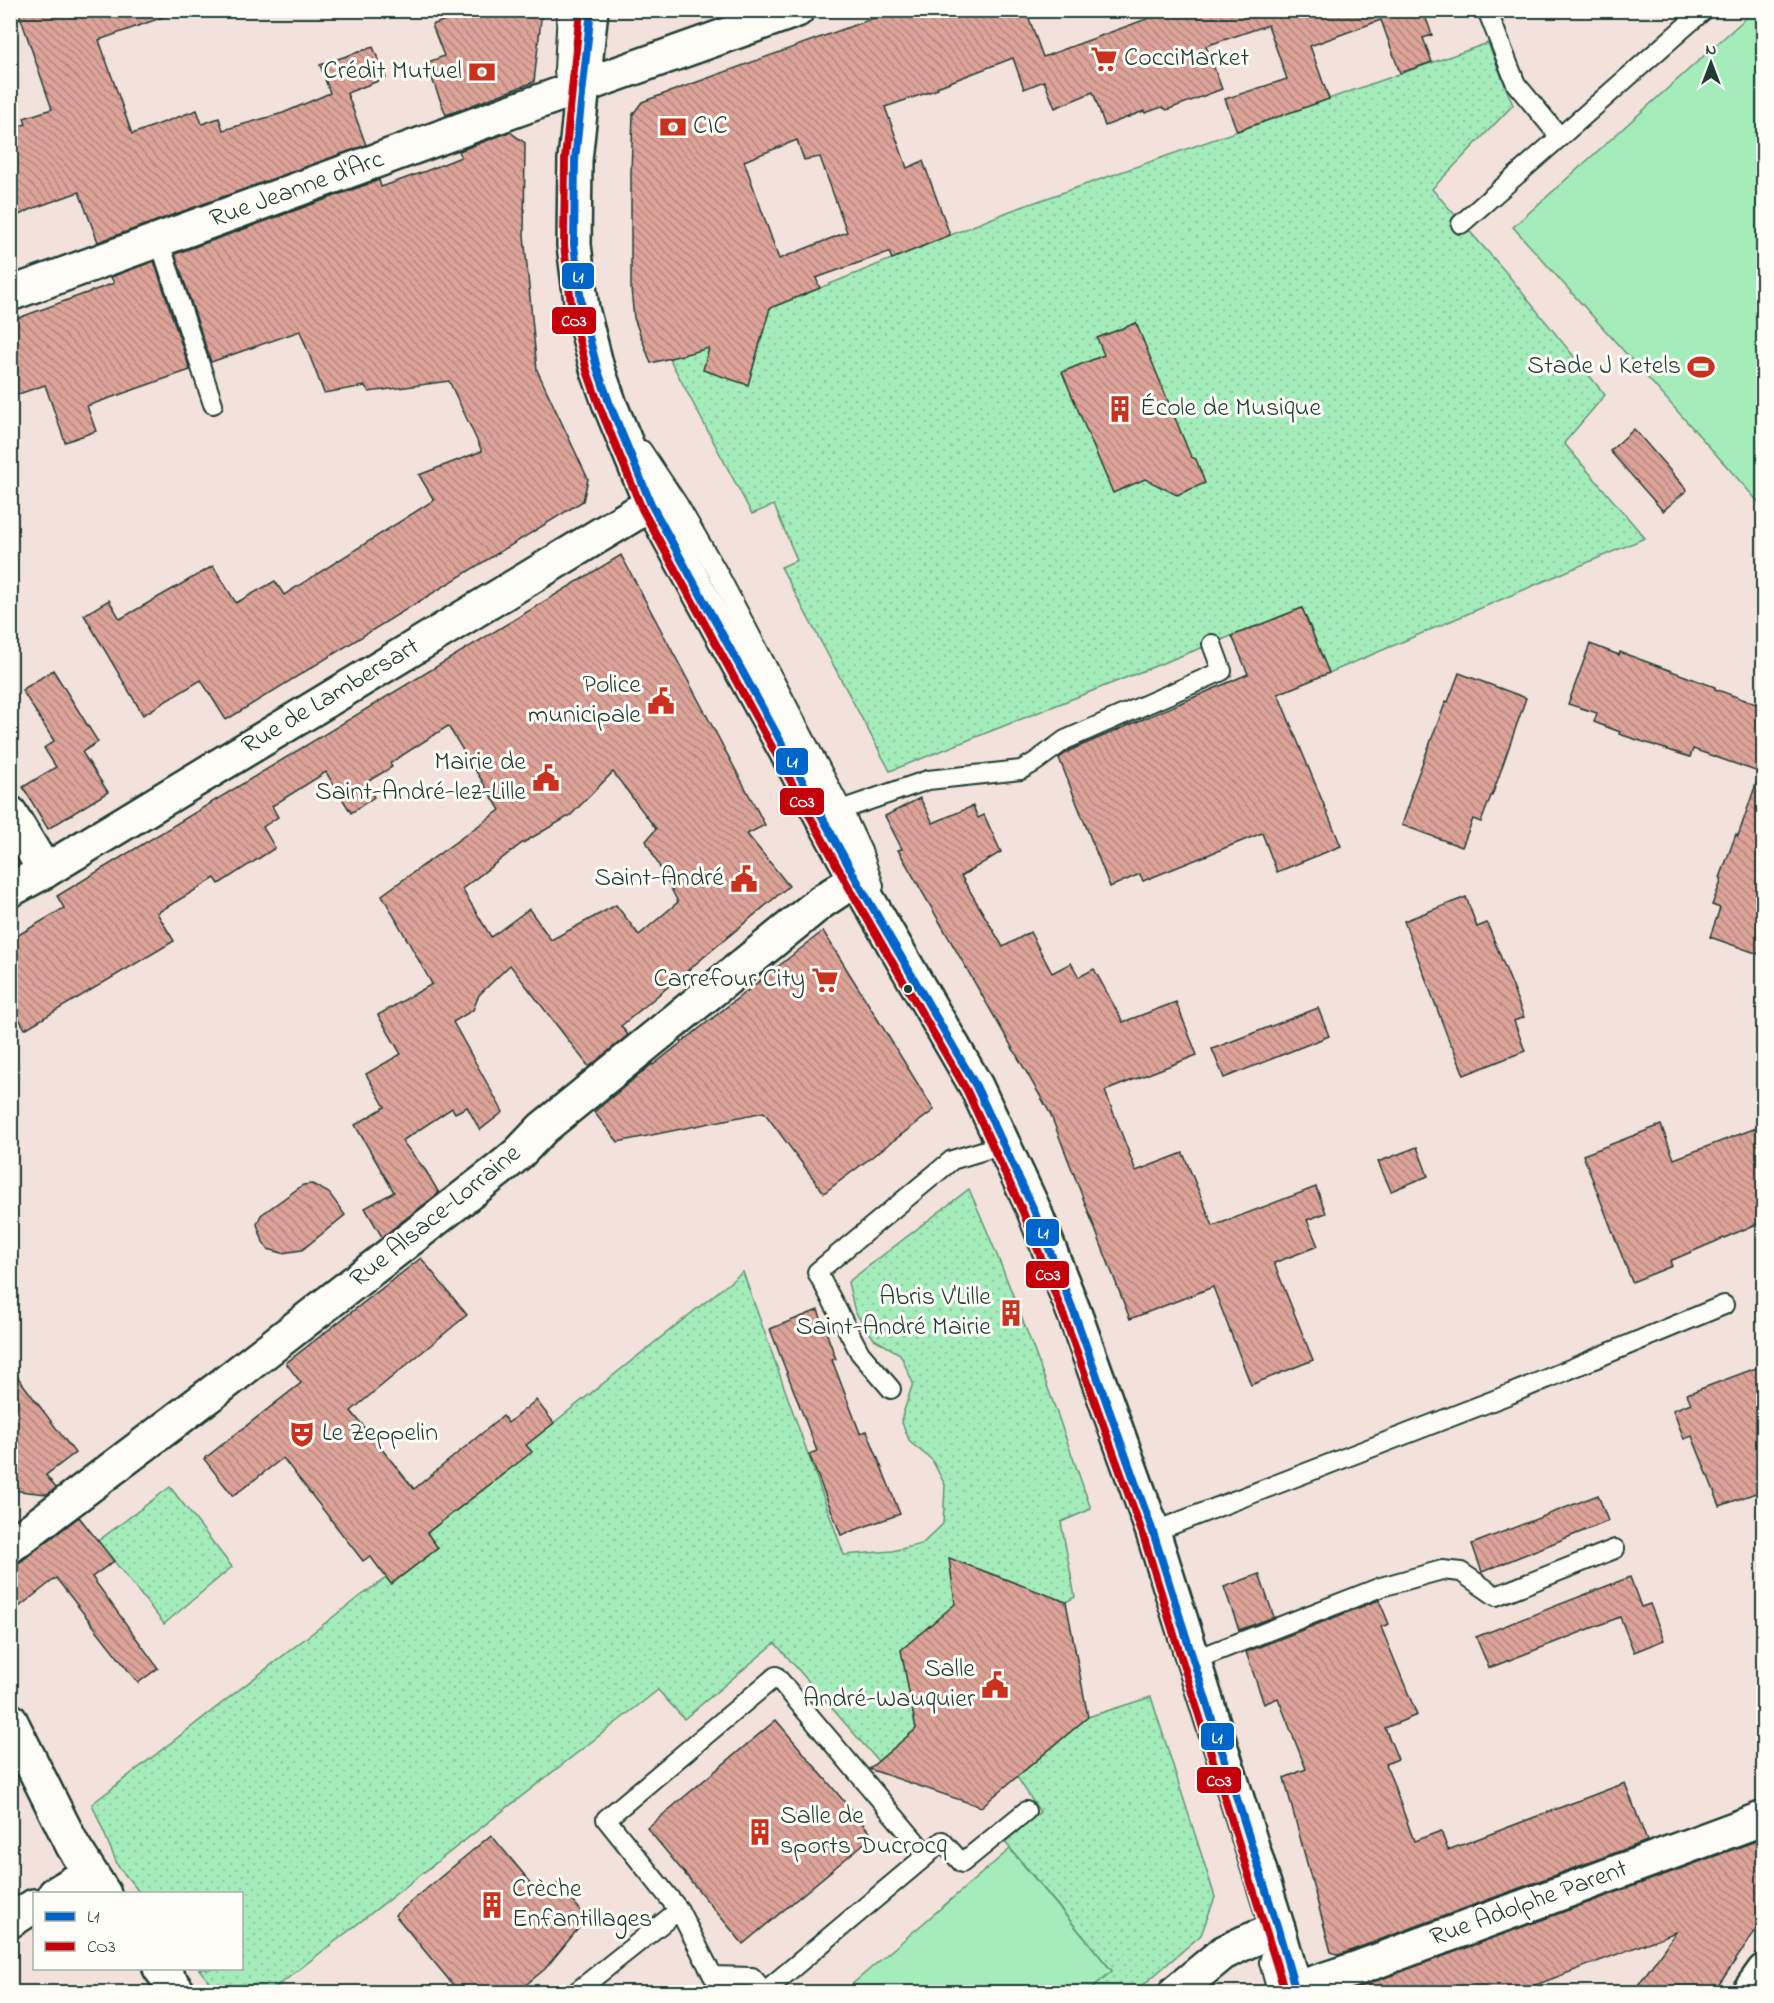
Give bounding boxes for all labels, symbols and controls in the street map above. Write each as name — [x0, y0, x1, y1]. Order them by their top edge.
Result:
north arrow — [1681, 33, 1741, 93]
text: N — [1706, 38, 1717, 62]
place label: CocciMarket — [1124, 40, 1249, 78]
supermarket icon: CocciMarket — [1089, 44, 1119, 74]
place label: Crédit Mutuel — [323, 53, 462, 91]
bank icon: Crédit Mutuel — [467, 57, 497, 87]
place label: CIC — [693, 108, 728, 146]
bank icon: CIC — [658, 112, 688, 142]
street label: Rue Jeanne d'Arc — [205, 141, 390, 239]
line badge: L1 — [561, 262, 595, 290]
text: L1 — [572, 266, 584, 290]
line badge: CO3 — [551, 306, 597, 335]
text: CO3 — [561, 310, 587, 334]
place label: Stade J Ketels — [1527, 348, 1681, 386]
sports icon: Stade J Ketels — [1686, 352, 1716, 382]
place label: École de Musique — [1140, 390, 1321, 428]
building icon: École de Musique — [1105, 394, 1135, 424]
street label: Rue de Lambersart — [235, 629, 427, 765]
place label: Police municipale — [528, 667, 641, 735]
public building icon: Police municipale — [646, 686, 676, 716]
place label: Mairie de Saint-André-lez-Lille — [315, 744, 526, 812]
line badge: L1 — [775, 747, 809, 776]
text: L1 — [786, 751, 798, 775]
public building icon: Mairie de Saint-André-lez-Lille — [531, 763, 561, 793]
line badge: CO3 — [779, 787, 825, 816]
text: CO3 — [789, 791, 815, 815]
place label: Saint-André — [594, 860, 724, 898]
public building icon: Saint-André — [729, 864, 759, 894]
place label: Carrefour City — [653, 961, 805, 999]
supermarket icon: Carrefour City — [810, 965, 840, 995]
unlabelled marker — [902, 983, 914, 995]
street label: Rue Alsace-Lorraine — [342, 1136, 530, 1298]
line badge: L1 — [1025, 1218, 1060, 1247]
text: L1 — [1037, 1222, 1049, 1246]
line badge: CO3 — [1025, 1260, 1070, 1289]
text: CO3 — [1035, 1264, 1061, 1288]
place label: Abris V'Lille Saint-André Mairie — [796, 1279, 991, 1347]
building icon: Abris V'Lille Saint-André Mairie — [996, 1298, 1026, 1328]
place label: Le Zeppelin — [322, 1415, 438, 1453]
theatre icon: Le Zeppelin — [287, 1419, 317, 1449]
place label: Salle André-Wauquier — [803, 1651, 976, 1719]
public building icon: Salle André-Wauquier — [980, 1670, 1010, 1700]
line badge: L1 — [1200, 1722, 1235, 1751]
text: L1 — [1211, 1727, 1223, 1751]
line badge: CO3 — [1196, 1766, 1242, 1794]
text: CO3 — [1206, 1770, 1232, 1794]
place label: Salle de sports Ducrocq — [780, 1798, 947, 1866]
building icon: Salle de sports Ducrocq — [745, 1817, 775, 1847]
street label: Rue Adolphe Parent — [1425, 1851, 1633, 1957]
place label: Crèche Enfantillages — [512, 1871, 652, 1939]
building icon: Crèche Enfantillages — [477, 1890, 507, 1920]
legend — [33, 1892, 243, 1970]
text: L1 — [87, 1905, 100, 1931]
text: CO3 — [87, 1935, 116, 1961]

